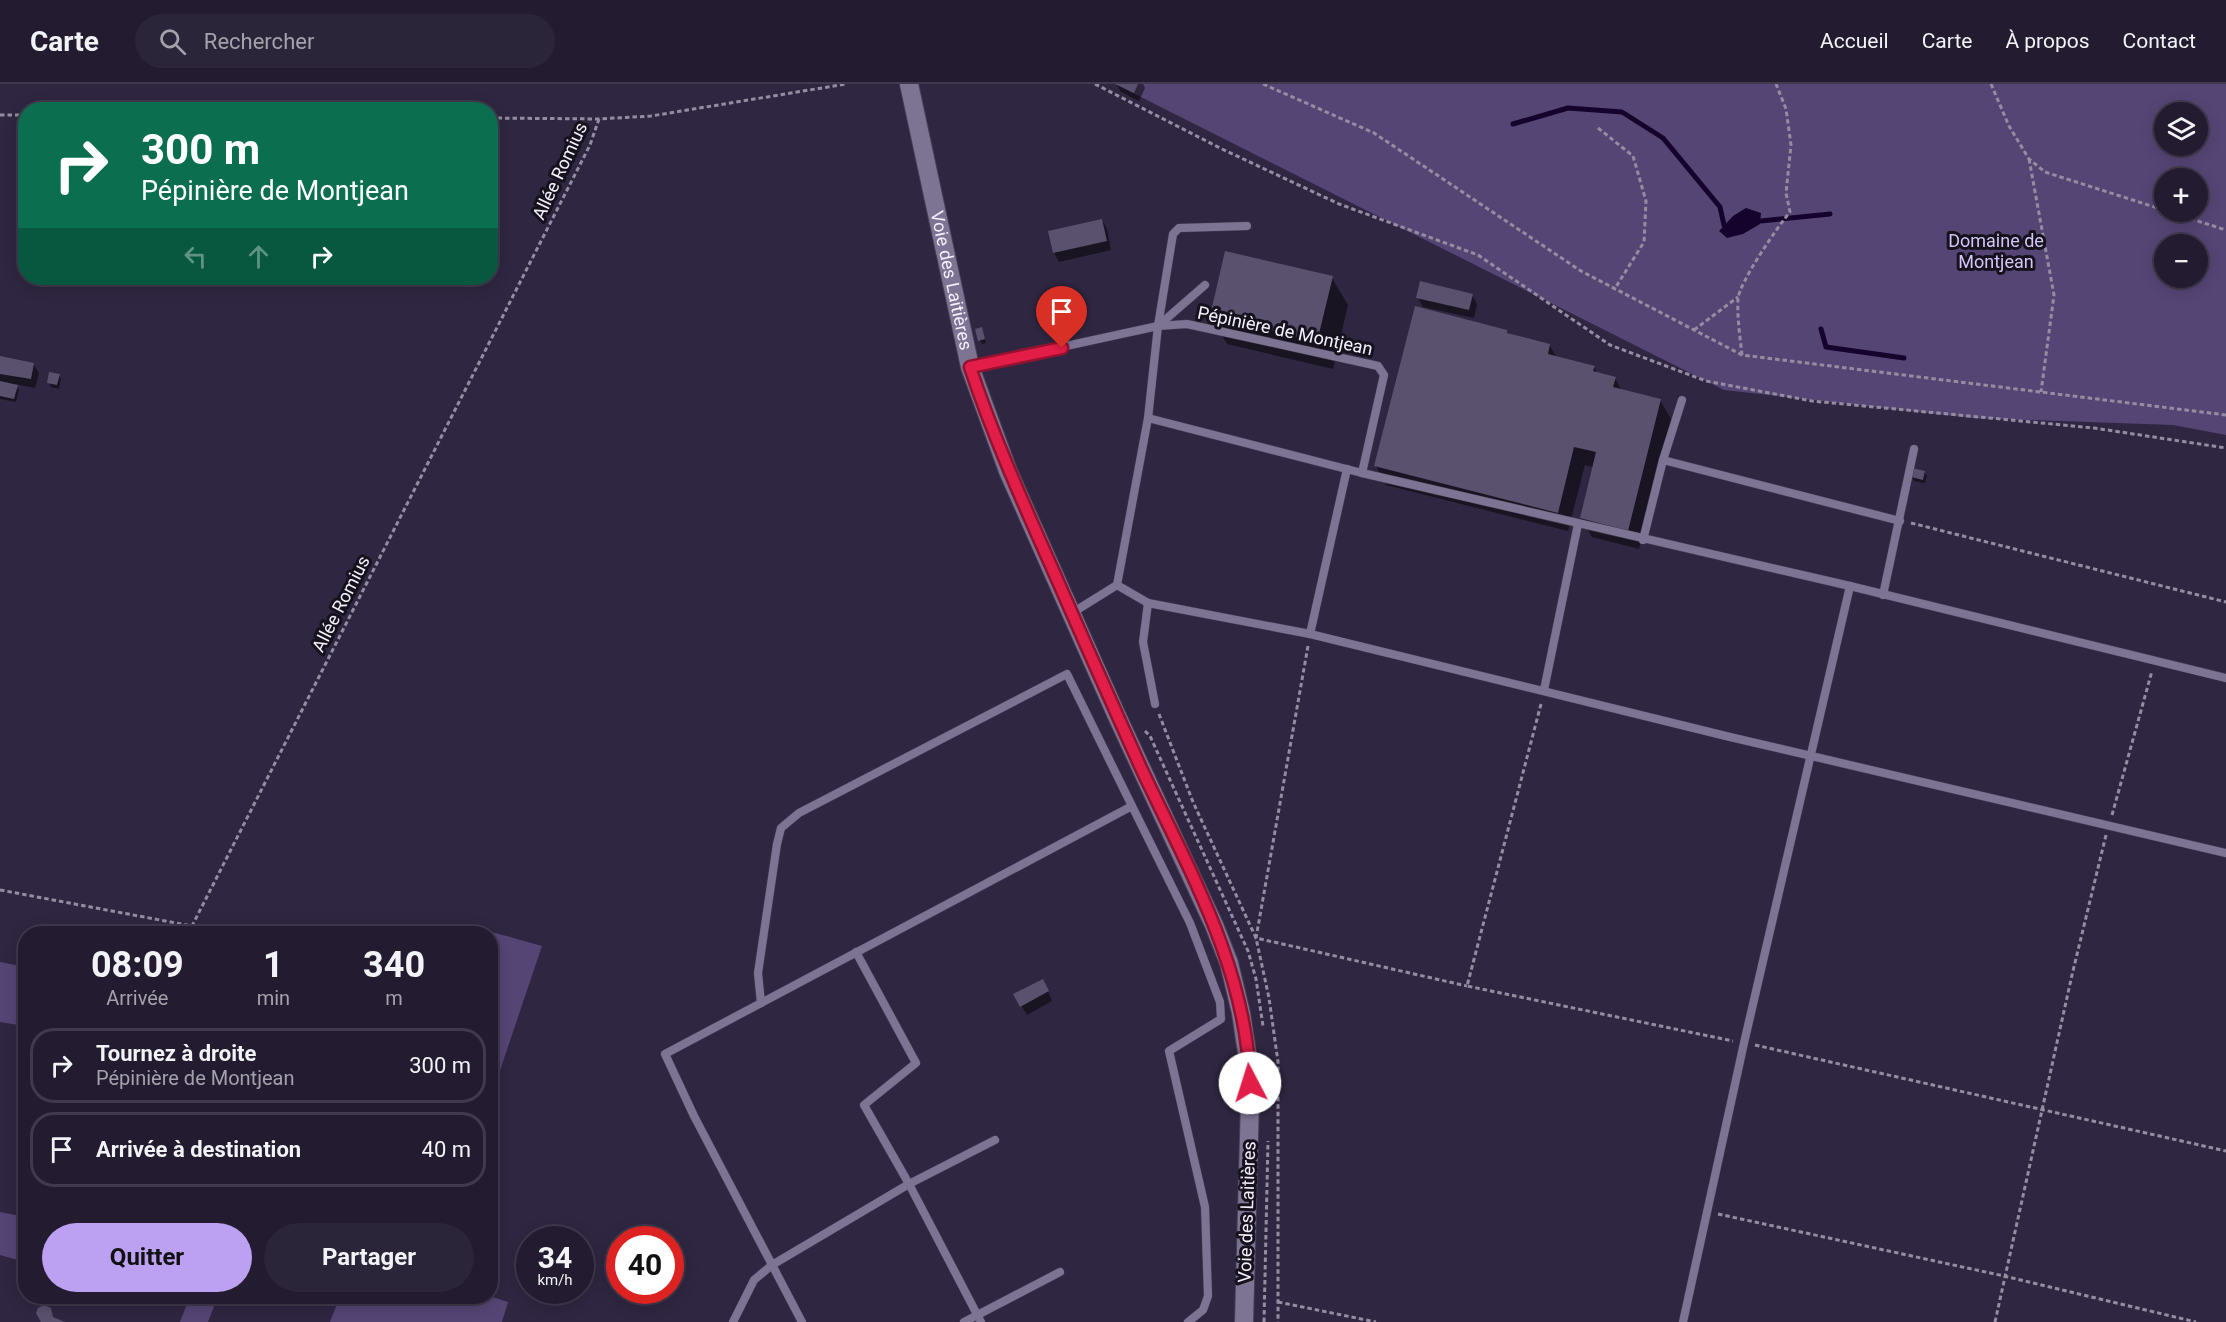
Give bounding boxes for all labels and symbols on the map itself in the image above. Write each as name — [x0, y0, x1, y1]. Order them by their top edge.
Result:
street label: Allée Romius — [528, 119, 591, 223]
street label: Voie des Laitières — [927, 209, 977, 352]
park label: Domaine de Montjean — [1948, 230, 2044, 272]
pin — [1036, 286, 1087, 348]
street label: Pépinière de Montjean — [1196, 302, 1375, 359]
street label: Allée Romius — [307, 552, 374, 655]
position arrow — [1218, 1051, 1282, 1115]
street label: Voie des Laitières — [1234, 1141, 1259, 1283]
speed limit sign: 40 — [606, 1226, 684, 1304]

